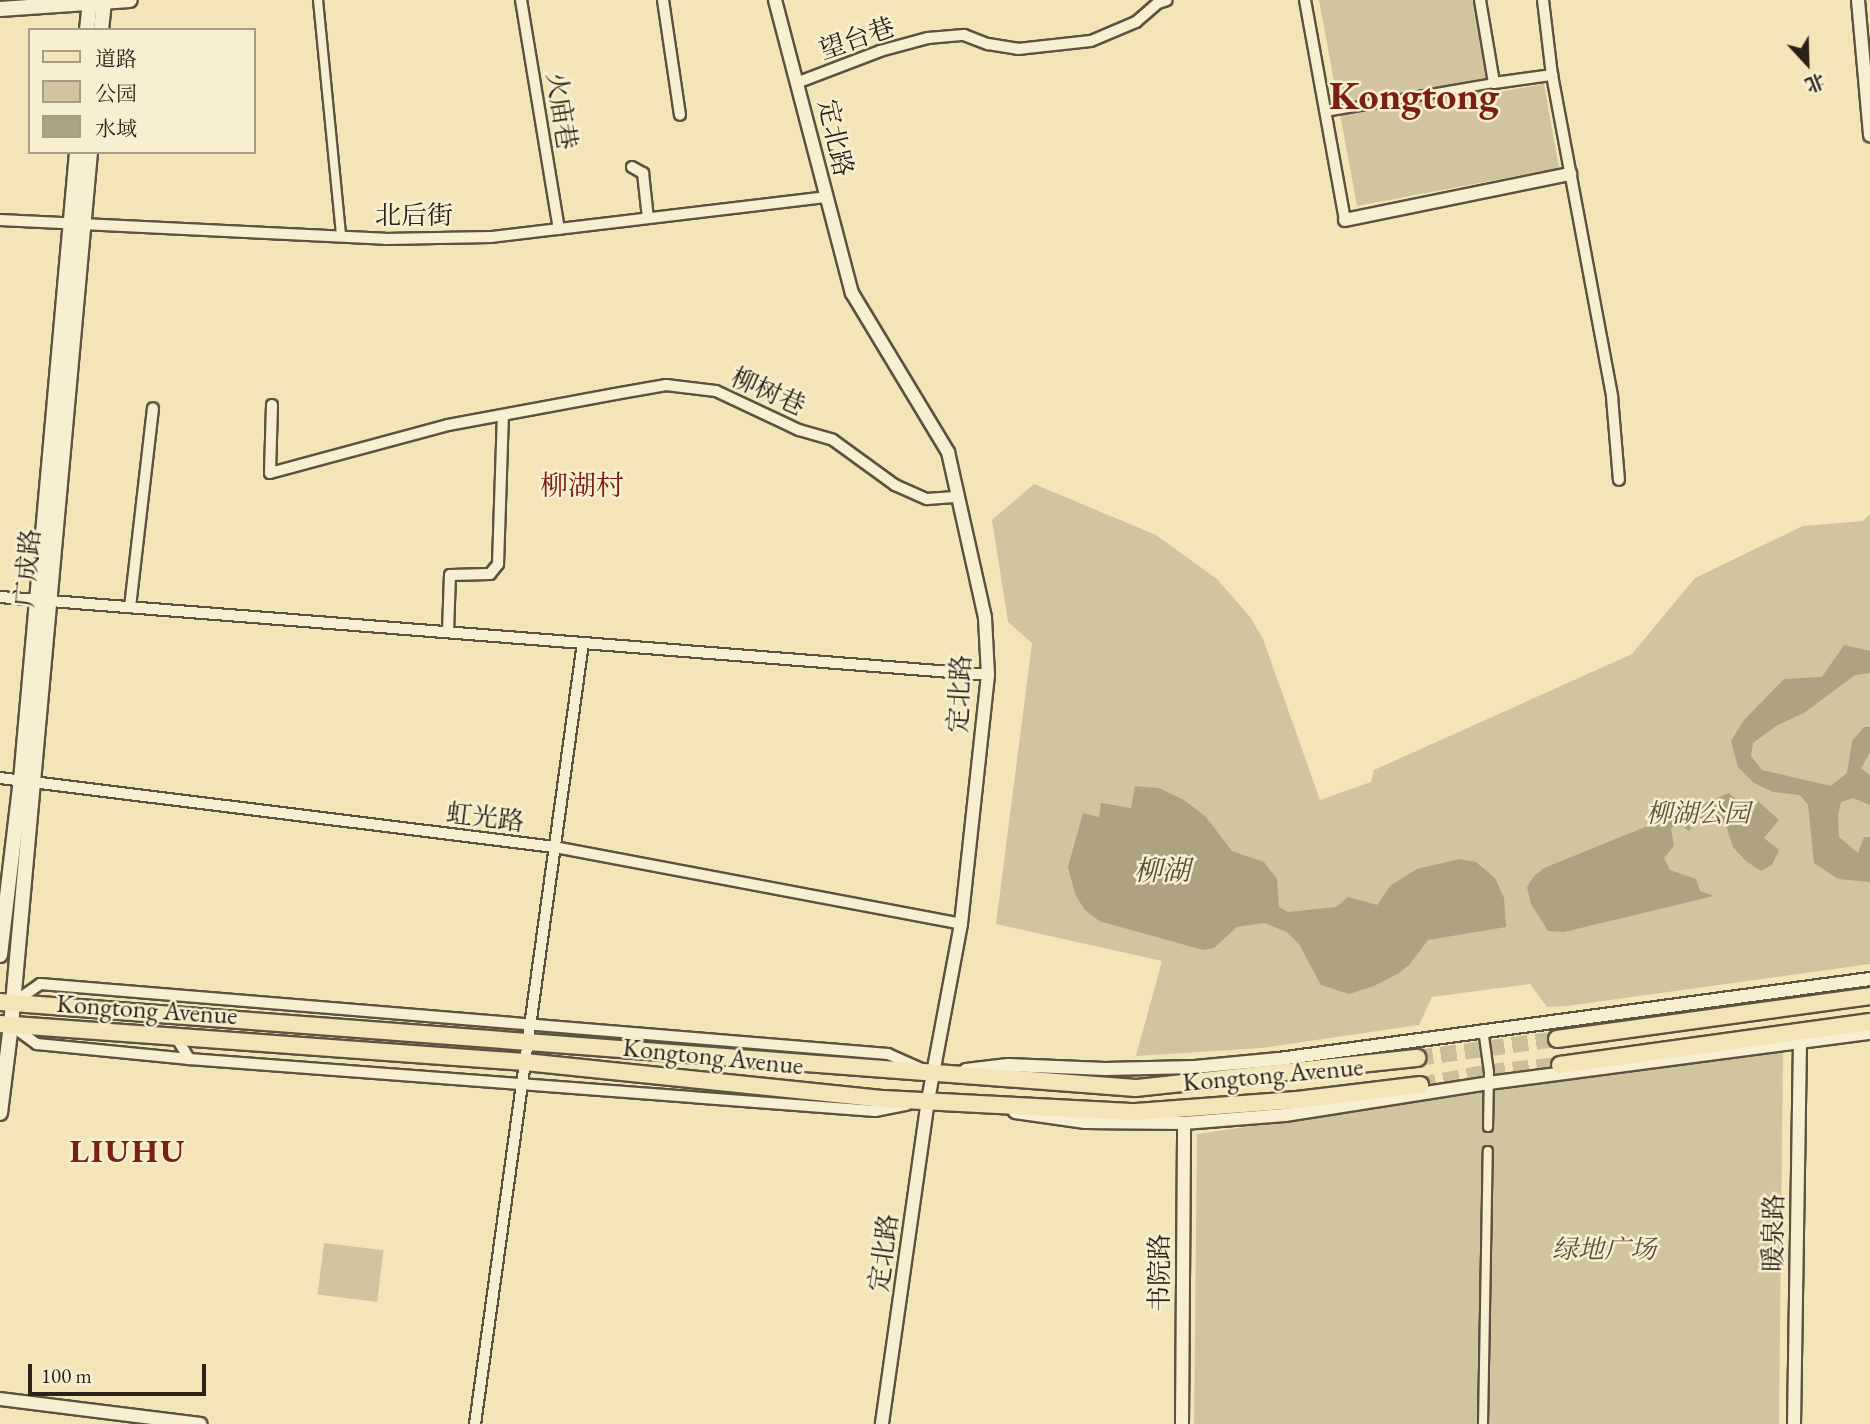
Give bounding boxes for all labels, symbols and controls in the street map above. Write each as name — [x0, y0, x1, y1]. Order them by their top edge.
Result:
street label: 望台巷 — [815, 12, 899, 66]
legend — [28, 28, 256, 154]
north arrow — [1772, 28, 1842, 98]
text: 道路 — [95, 45, 137, 72]
text: 北 — [1802, 68, 1829, 98]
street label: 火庙巷 — [539, 70, 583, 152]
district label: Kongtong — [1329, 71, 1499, 119]
text: 公园 — [95, 80, 137, 107]
street label: 定北路 — [811, 96, 859, 180]
text: 水域 — [95, 115, 137, 142]
street label: 北后街 — [375, 200, 453, 232]
street label: 柳树巷 — [726, 362, 810, 422]
district label: 柳湖村 — [540, 468, 624, 502]
street label: 广成路 — [9, 528, 47, 608]
street label: 定北路 — [942, 654, 978, 734]
street label: 虹光路 — [444, 798, 526, 838]
park label: 柳湖公园 — [1646, 798, 1750, 830]
water label: 柳湖 — [1134, 853, 1190, 887]
street label: Kongtong Avenue — [55, 988, 239, 1032]
street label: Kongtong Avenue — [621, 1032, 805, 1082]
street label: Kongtong Avenue — [1181, 1052, 1365, 1098]
district label: LIUHU — [70, 1131, 186, 1171]
street label: 暖泉路 — [1758, 1194, 1790, 1272]
street label: 定北路 — [863, 1212, 905, 1294]
street label: 书院路 — [1144, 1234, 1176, 1312]
park label: 绿地广场 — [1552, 1234, 1656, 1266]
scale bar — [32, 1350, 210, 1394]
text: 100 m — [41, 1362, 92, 1389]

